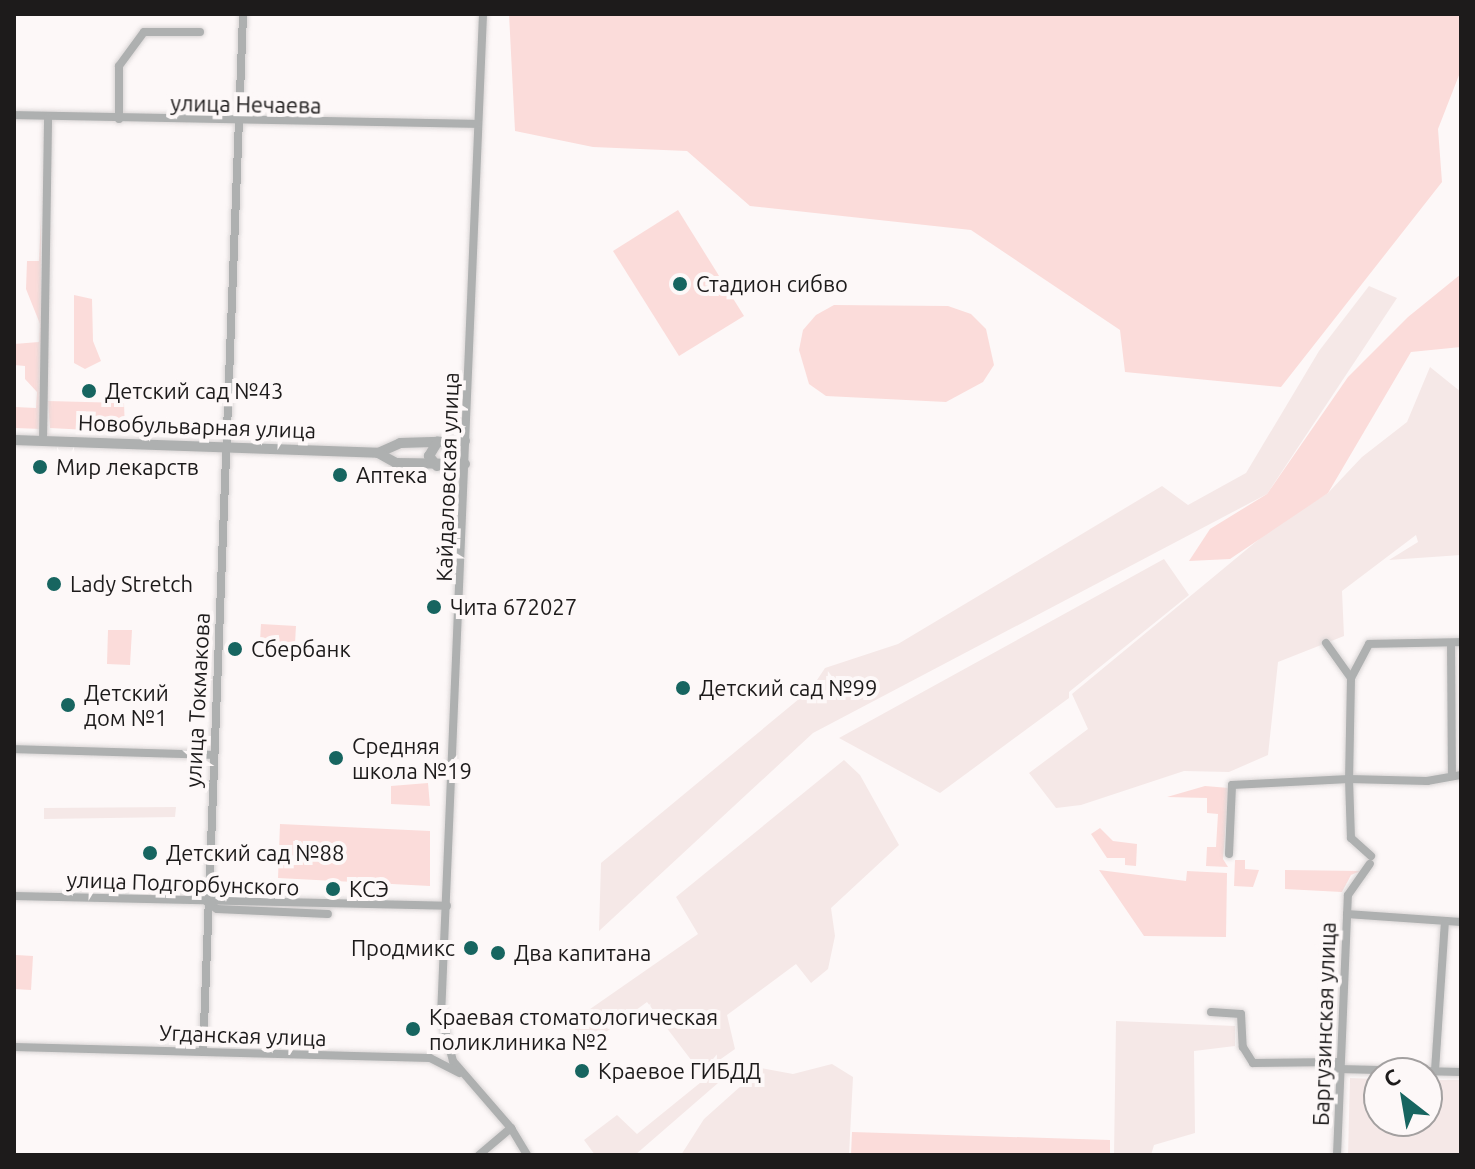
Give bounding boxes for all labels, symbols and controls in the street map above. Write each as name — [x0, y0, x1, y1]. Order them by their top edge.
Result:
street label: улица Нечаева — [170, 89, 322, 119]
place label: Стадион сибво — [696, 271, 848, 297]
marker: Стадион сибво — [671, 275, 689, 293]
street label: Кайдаловская улица — [430, 372, 464, 582]
place label: Детский сад №43 — [105, 378, 283, 404]
marker: Детский сад №43 — [80, 382, 98, 400]
street label: Новобульварная улица — [78, 409, 316, 443]
place label: Мир лекарств — [56, 454, 199, 480]
marker: Мир лекарств — [31, 458, 49, 476]
place label: Аптека — [356, 462, 427, 488]
marker: Аптека — [331, 466, 349, 484]
place label: Lady Stretch — [70, 571, 193, 597]
marker: Lady Stretch — [45, 575, 63, 593]
place label: Чита 672027 — [450, 594, 577, 620]
marker: Чита 672027 — [425, 598, 443, 616]
street label: улица Токмакова — [179, 612, 215, 788]
place label: Сбербанк — [251, 636, 351, 662]
marker: Сбербанк — [226, 640, 244, 658]
place label: Детский сад №99 — [699, 675, 877, 701]
place label: Детский дом №1 — [84, 679, 169, 730]
marker: Детский сад №99 — [674, 679, 692, 697]
marker: Детский дом №1 — [59, 696, 77, 714]
place label: Средняя школа №19 — [352, 732, 472, 784]
marker: Средняя школа №19 — [327, 749, 345, 767]
place label: Детский сад №88 — [166, 840, 344, 866]
marker: Детский сад №88 — [141, 844, 159, 862]
street label: улица Подгорбунского — [66, 866, 300, 900]
place label: КСЭ — [349, 876, 389, 902]
marker: КСЭ — [324, 880, 342, 898]
street label: Баргузинская улица — [1307, 922, 1341, 1126]
place label: Продмикс — [351, 935, 455, 961]
marker: Продмикс — [462, 939, 480, 957]
place label: Два капитана — [514, 940, 651, 966]
marker: Два капитана — [489, 944, 507, 962]
place label: Краевая стоматологическая поликлиника №2 — [429, 1003, 718, 1054]
street label: Угданская улица — [159, 1019, 327, 1051]
marker: Краевая стоматологическая поликлиника №2 — [404, 1020, 422, 1038]
north arrow — [1363, 1057, 1443, 1137]
place label: Краевое ГИБДД — [598, 1058, 761, 1084]
marker: Краевое ГИБДД — [573, 1062, 591, 1080]
text: С — [1379, 1063, 1404, 1092]

